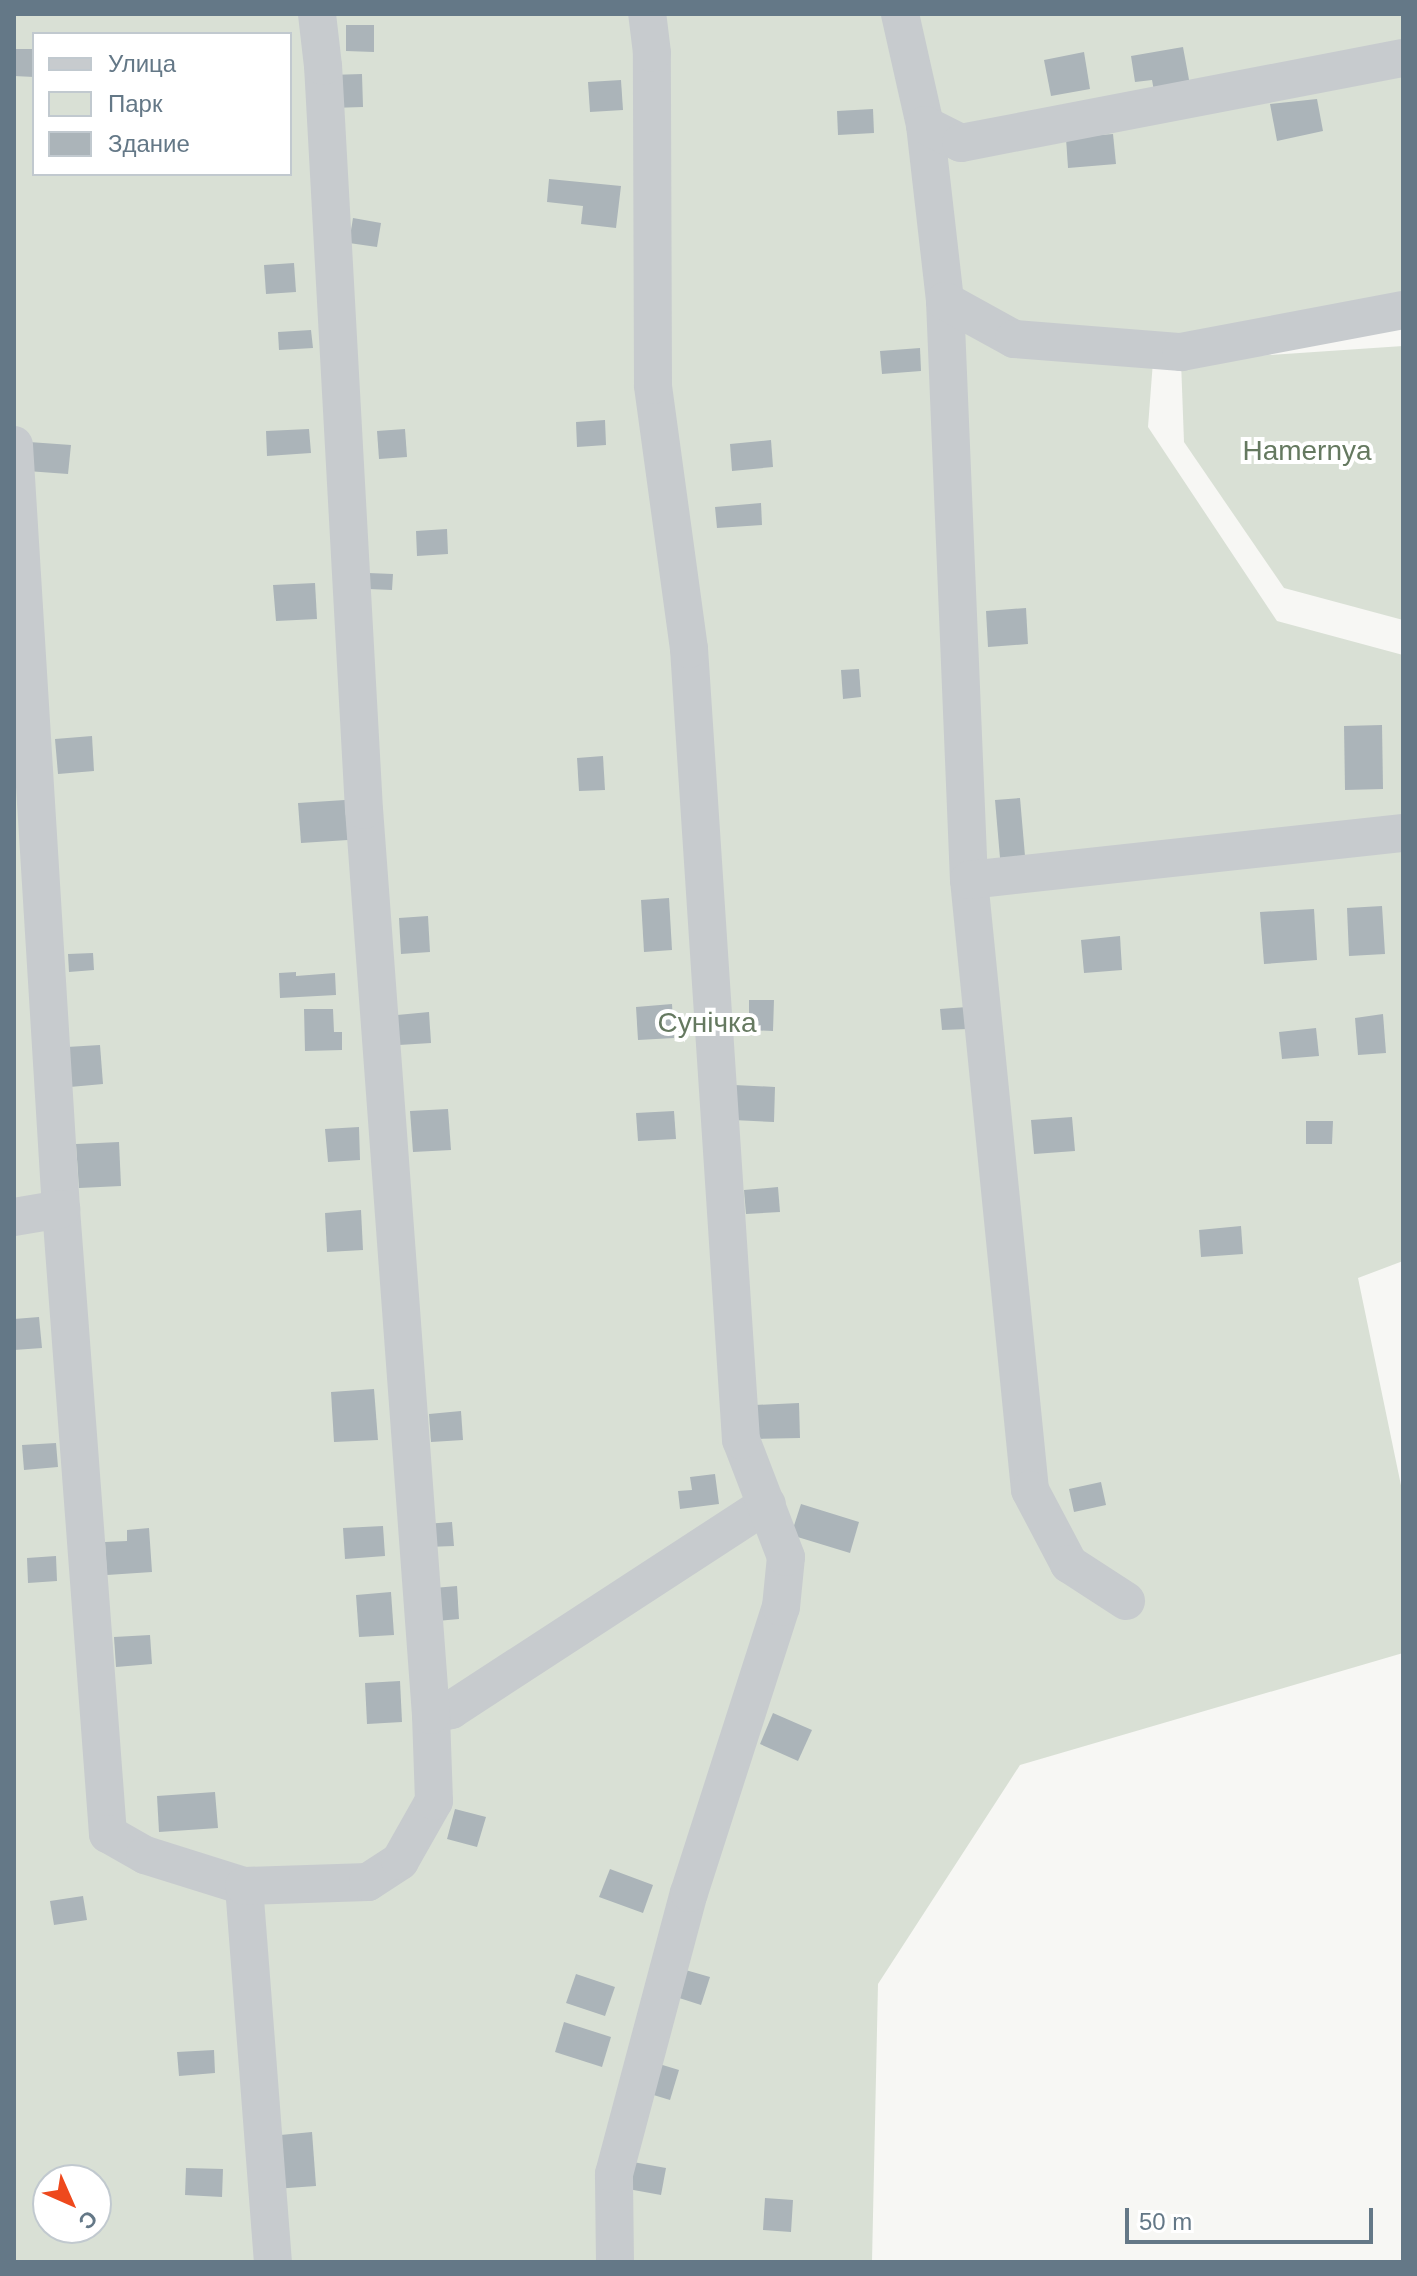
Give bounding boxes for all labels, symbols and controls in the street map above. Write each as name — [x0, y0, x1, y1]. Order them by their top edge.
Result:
legend — [32, 32, 292, 176]
text: Улица — [108, 50, 176, 77]
text: Парк — [108, 90, 162, 117]
text: Здание — [108, 130, 190, 157]
park label: Hamernya — [1242, 434, 1372, 468]
park label: Сунічка — [658, 1006, 756, 1040]
north arrow — [32, 2164, 112, 2244]
scale bar — [1129, 2192, 1377, 2242]
text: С — [73, 2205, 102, 2234]
text: 50 m — [1139, 2208, 1192, 2235]

